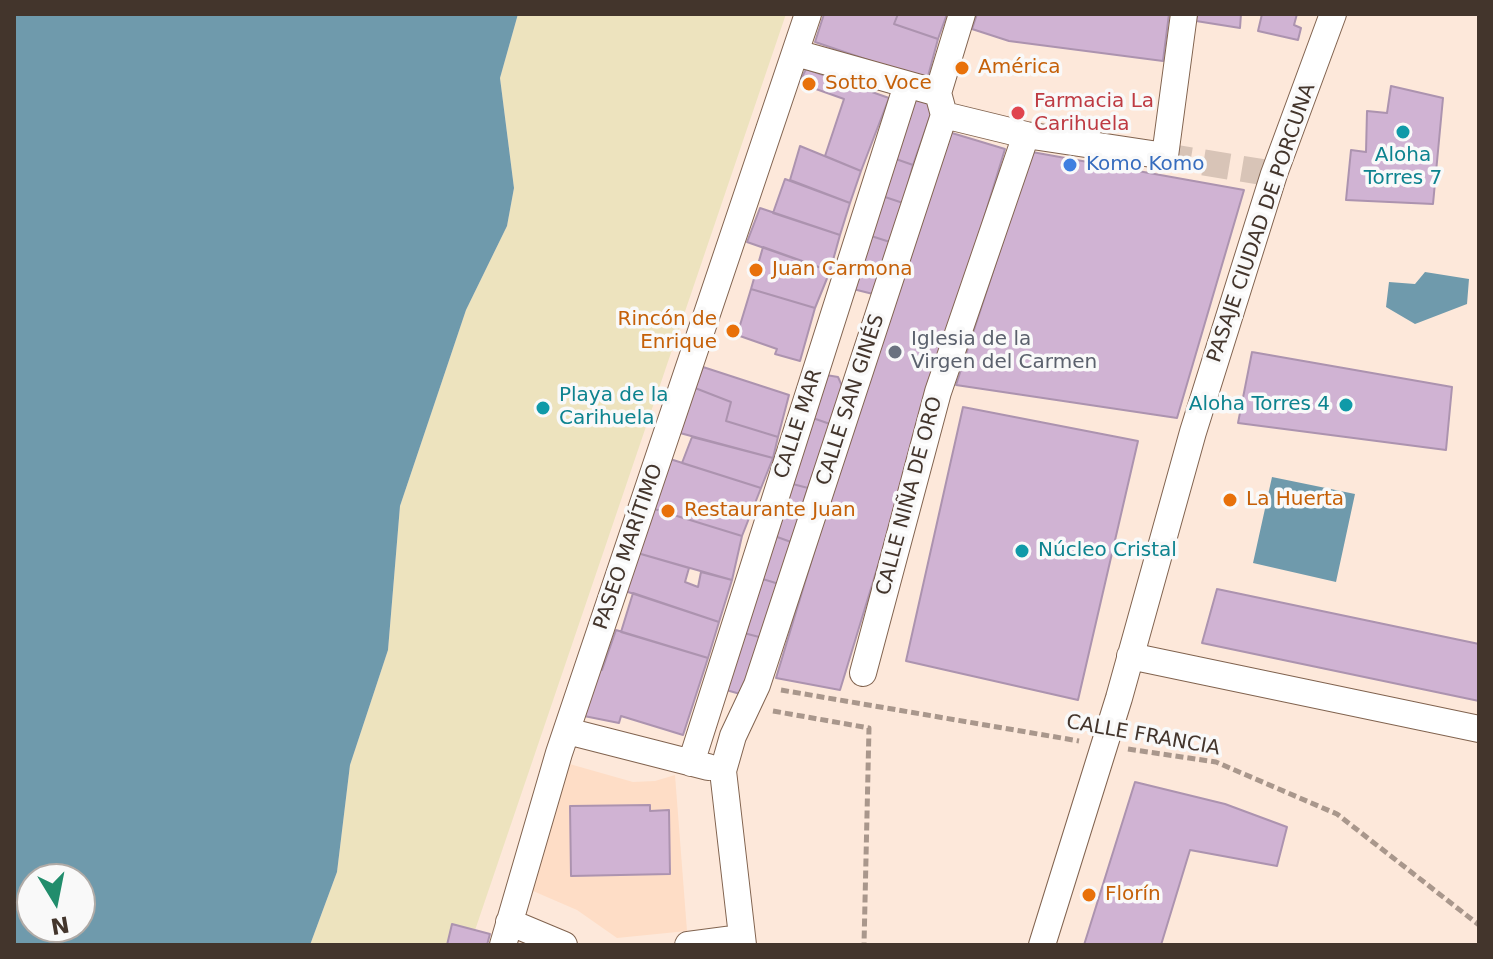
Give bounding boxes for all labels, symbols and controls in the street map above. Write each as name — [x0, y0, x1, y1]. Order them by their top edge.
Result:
place label: América — [978, 56, 1060, 80]
marker: América — [953, 59, 971, 77]
place label: Sotto Voce — [825, 72, 932, 96]
marker: Sotto Voce — [800, 75, 818, 93]
street label: PASAJE CIUDAD DE PORCUNA — [1203, 80, 1321, 366]
place label: Farmacia La Carihuela — [1034, 90, 1154, 137]
marker: Farmacia La Carihuela — [1009, 104, 1027, 122]
marker: Aloha Torres 7 — [1394, 123, 1412, 141]
place label: Aloha Torres 7 — [1364, 144, 1442, 191]
place label: Komo Komo — [1086, 153, 1205, 177]
marker: Komo Komo — [1061, 156, 1079, 174]
place label: Juan Carmona — [772, 258, 913, 282]
marker: Juan Carmona — [747, 261, 765, 279]
place label: Rincón de Enrique — [618, 308, 717, 355]
street label: CALLE SAN GINÉS — [812, 311, 890, 489]
marker: Rincón de Enrique — [724, 322, 742, 340]
place label: Iglesia de la Virgen del Carmen — [911, 328, 1097, 375]
marker: Iglesia de la Virgen del Carmen — [886, 343, 904, 361]
street label: CALLE MAR — [770, 366, 828, 482]
place label: Playa de la Carihuela — [559, 384, 668, 431]
place label: Aloha Torres 4 — [1189, 393, 1330, 417]
street label: CALLE NIÑA DE ORO — [872, 394, 948, 598]
marker: Aloha Torres 4 — [1337, 396, 1355, 414]
marker: Playa de la Carihuela — [534, 399, 552, 417]
street label: PASEO MARÍTIMO — [589, 461, 669, 633]
place label: La Huerta — [1246, 488, 1344, 512]
marker: La Huerta — [1221, 491, 1239, 509]
place label: Restaurante Juan — [684, 499, 856, 523]
marker: Restaurante Juan — [659, 502, 677, 520]
place label: Núcleo Cristal — [1038, 539, 1177, 563]
marker: Núcleo Cristal — [1013, 542, 1031, 560]
street label: CALLE FRANCIA — [1064, 711, 1222, 761]
north arrow — [16, 863, 96, 943]
place label: Florín — [1105, 883, 1161, 907]
marker: Florín — [1080, 886, 1098, 904]
text: N — [49, 911, 71, 939]

